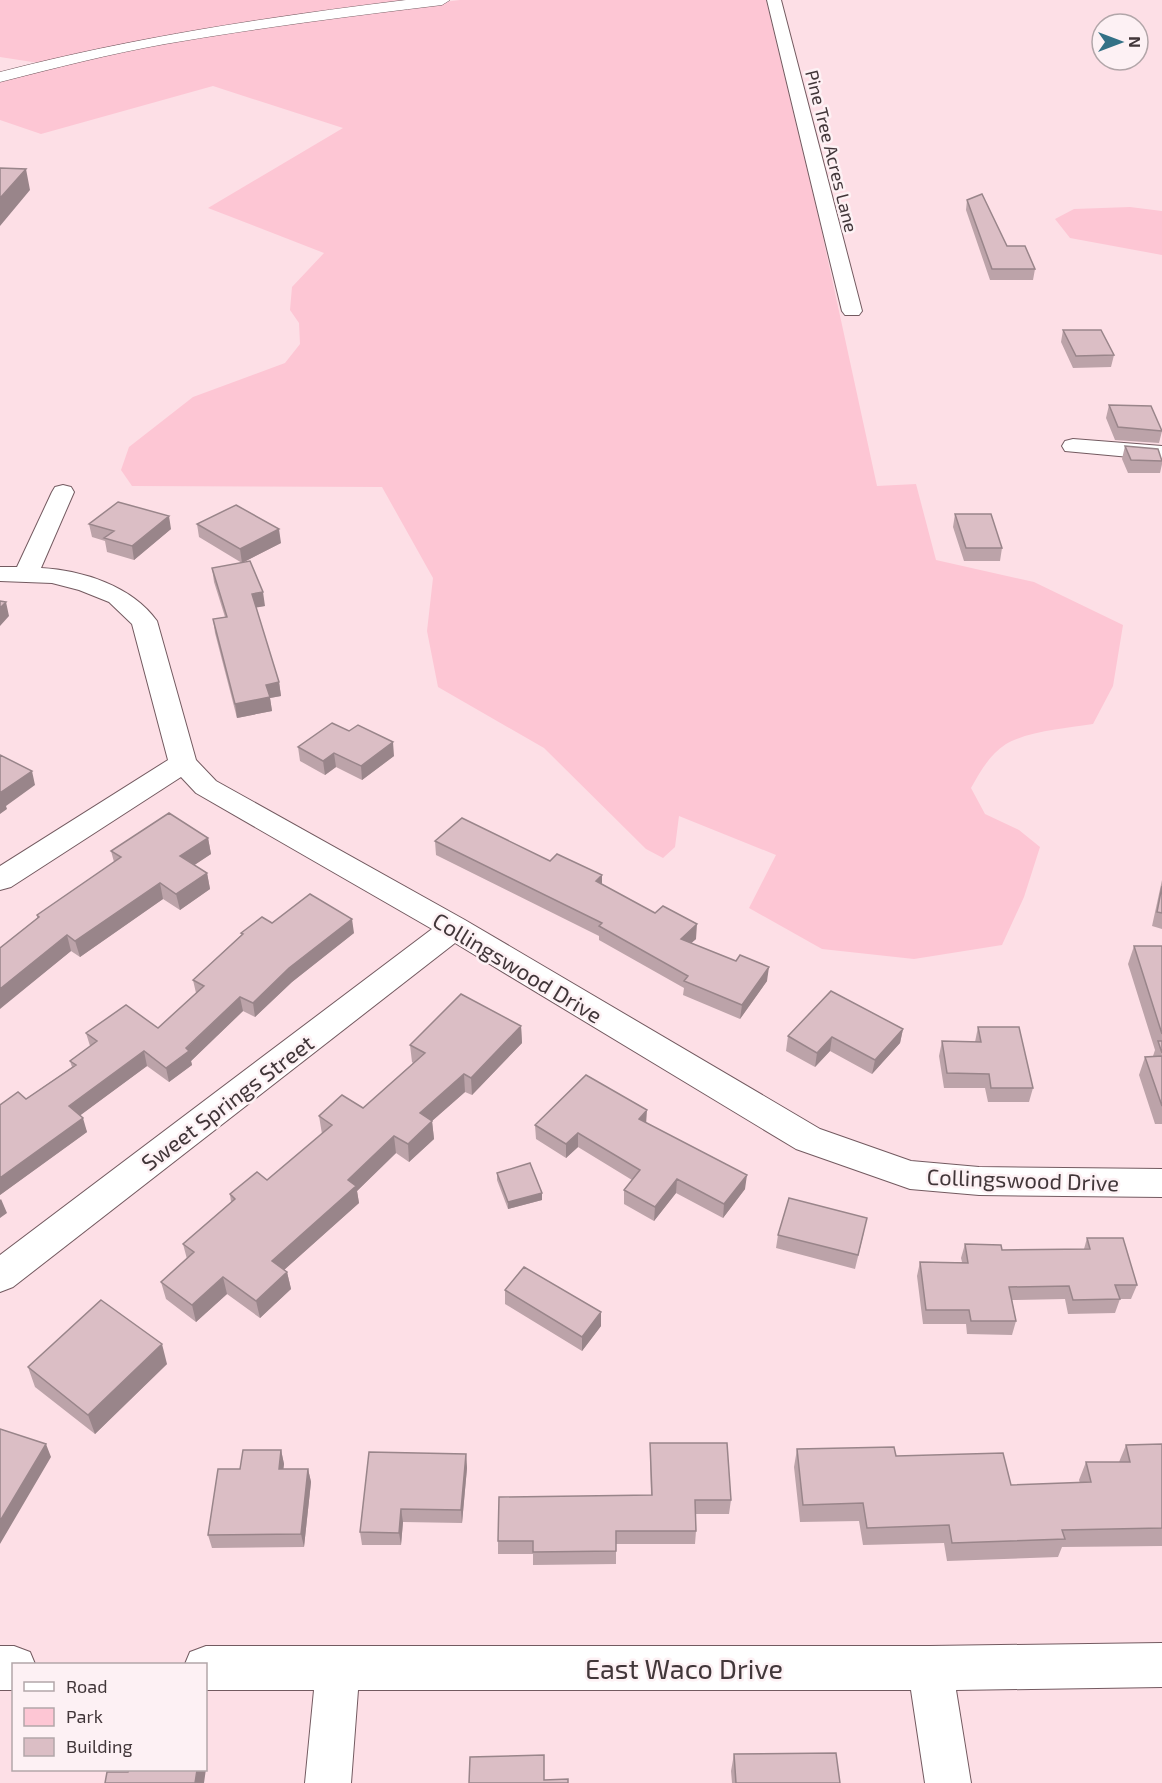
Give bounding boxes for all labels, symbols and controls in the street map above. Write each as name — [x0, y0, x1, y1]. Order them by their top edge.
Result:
north arrow — [1090, 12, 1150, 72]
text: N — [1126, 36, 1145, 48]
street label: Pine Tree Acres Lane — [801, 68, 863, 234]
street label: Collingswood Drive — [429, 906, 607, 1028]
street label: Sweet Springs Street — [136, 1029, 318, 1175]
street label: Collingswood Drive — [926, 1163, 1120, 1195]
street label: East Waco Drive — [585, 1652, 783, 1684]
legend — [12, 1663, 207, 1771]
text: Road — [66, 1675, 107, 1697]
text: Park — [66, 1705, 103, 1727]
text: Building — [66, 1735, 133, 1757]

